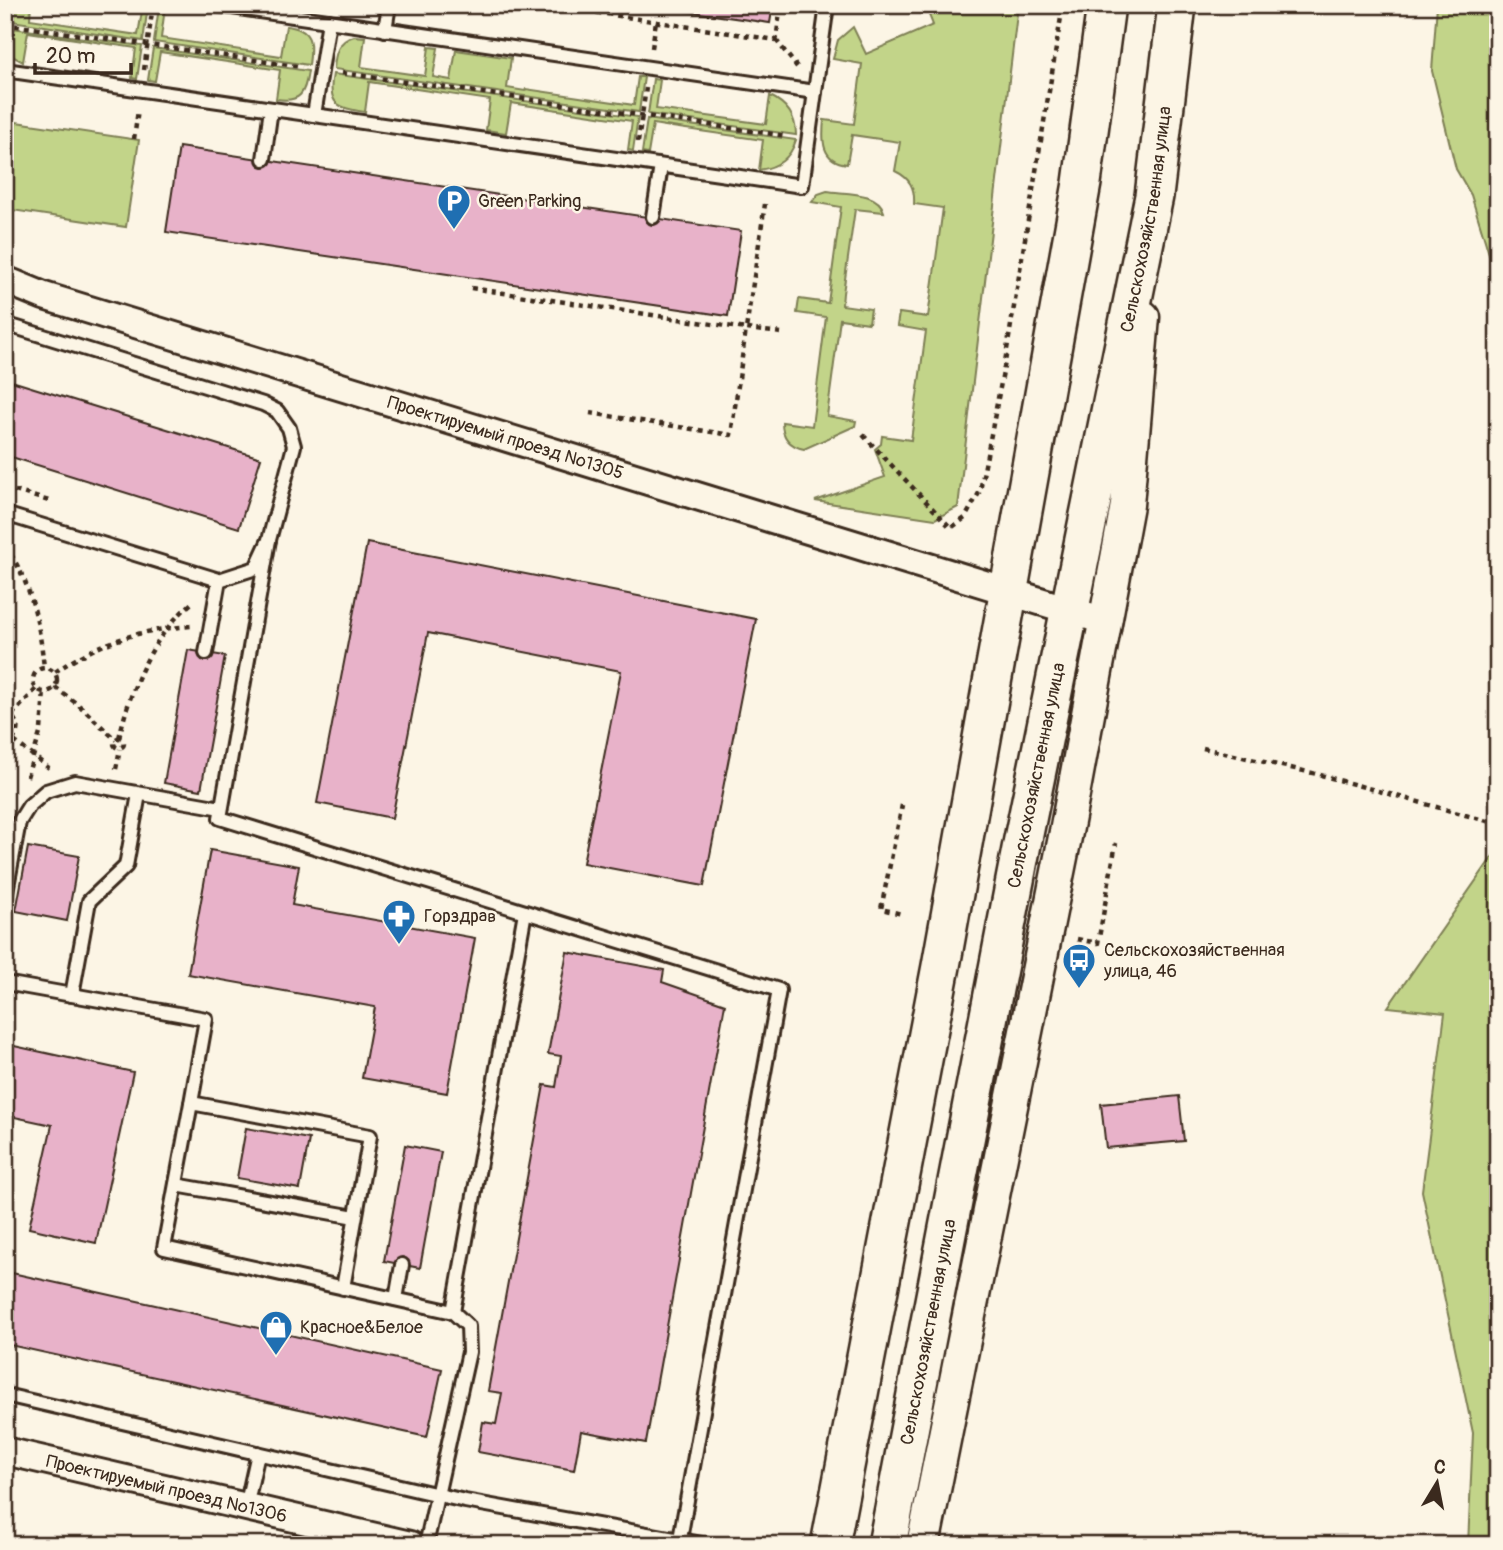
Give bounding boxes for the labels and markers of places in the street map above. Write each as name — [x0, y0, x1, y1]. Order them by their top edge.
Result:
parking icon: Green Parking — [435, 182, 473, 231]
place label: Green Parking — [478, 190, 581, 213]
pharmacy icon: Горздрав — [380, 897, 418, 946]
place label: Горздрав — [424, 905, 496, 928]
place label: Сельскохозяйственная улица, 46 — [1103, 939, 1285, 983]
bus stop icon: Сельскохозяйственная улица, 46 — [1060, 941, 1098, 990]
shop icon: Красное&Белое — [257, 1308, 295, 1357]
place label: Красное&Белое — [300, 1316, 423, 1339]

